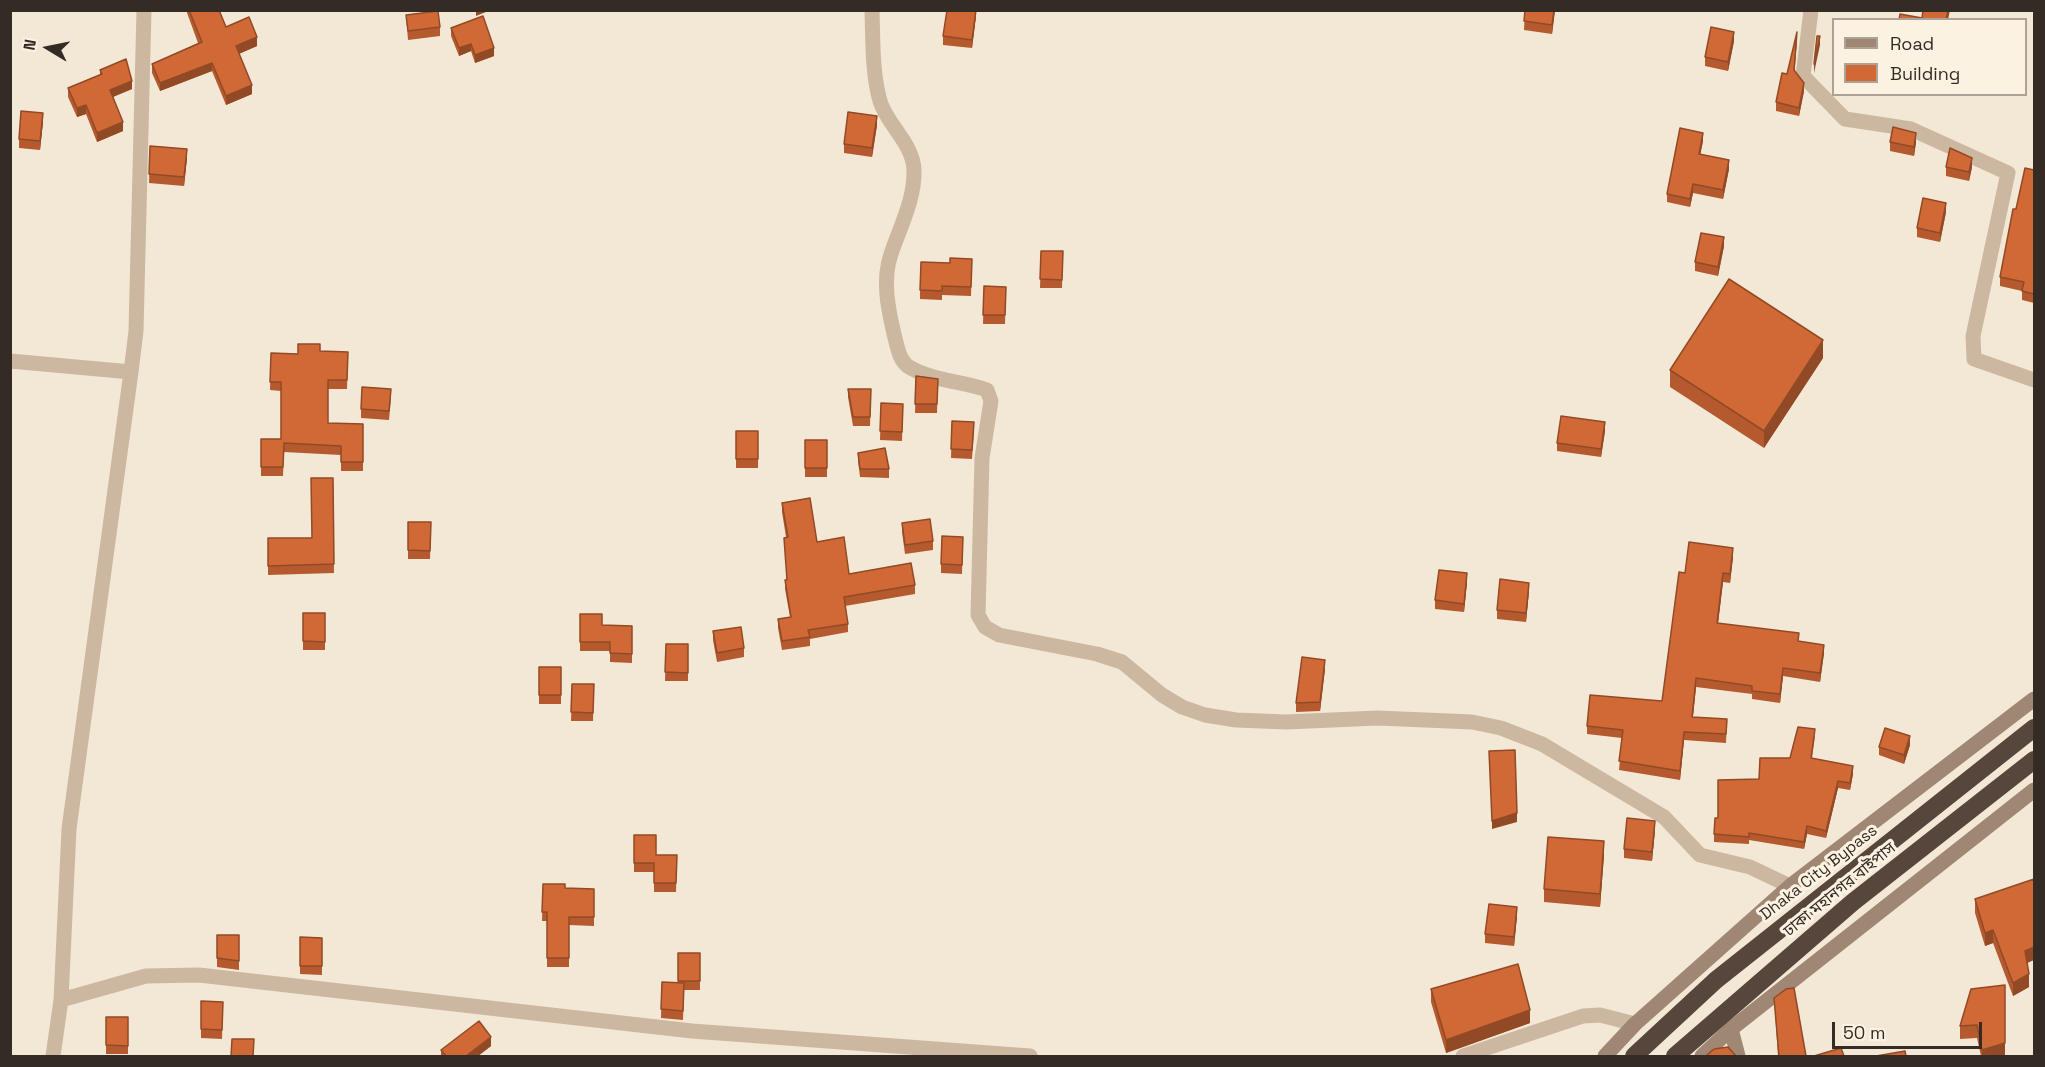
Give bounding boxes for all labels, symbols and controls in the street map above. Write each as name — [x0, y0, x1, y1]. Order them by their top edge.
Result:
north arrow — [18, 18, 78, 78]
legend — [1832, 18, 2027, 96]
text: Road — [1890, 32, 1934, 55]
text: N — [19, 38, 41, 52]
text: Building — [1890, 62, 1960, 85]
street label: Dhaka City Bypass — [1757, 821, 1881, 925]
street label: ঢাকা মহানগর বাইপাস — [1780, 839, 1900, 941]
scale bar — [1835, 1010, 1985, 1048]
text: 50 m — [1843, 1021, 1885, 1044]

